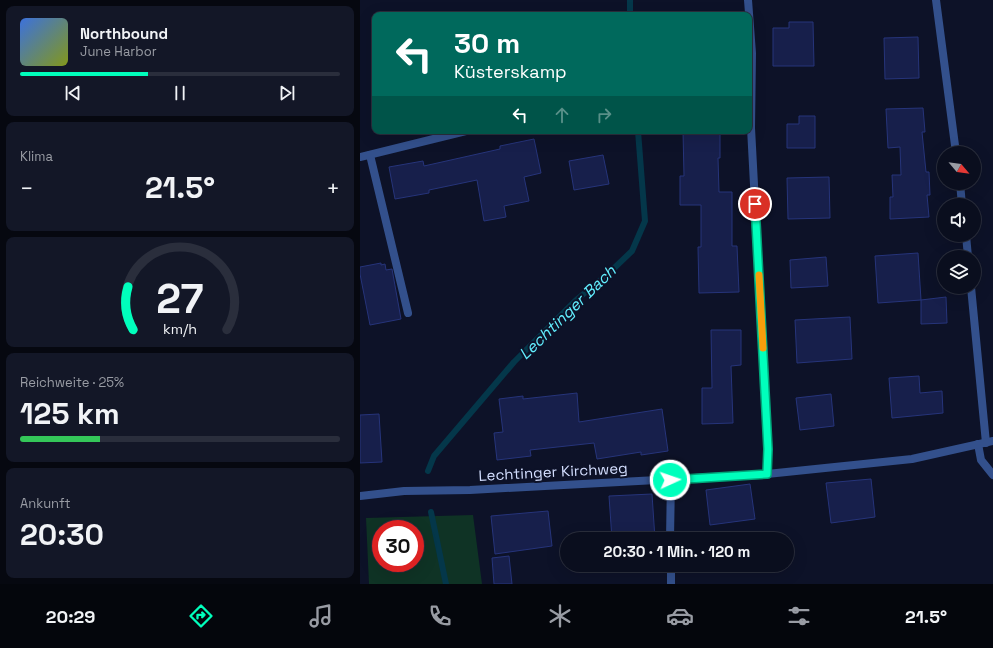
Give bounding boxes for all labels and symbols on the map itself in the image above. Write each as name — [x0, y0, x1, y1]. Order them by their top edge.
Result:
north arrow — [937, 146, 981, 190]
pin — [738, 187, 772, 221]
water label: Lechtinger Bach — [514, 260, 621, 364]
street label: Lechtinger Kirchweg — [478, 458, 628, 485]
position arrow — [649, 459, 691, 501]
speed limit sign: 30 — [372, 520, 424, 572]

